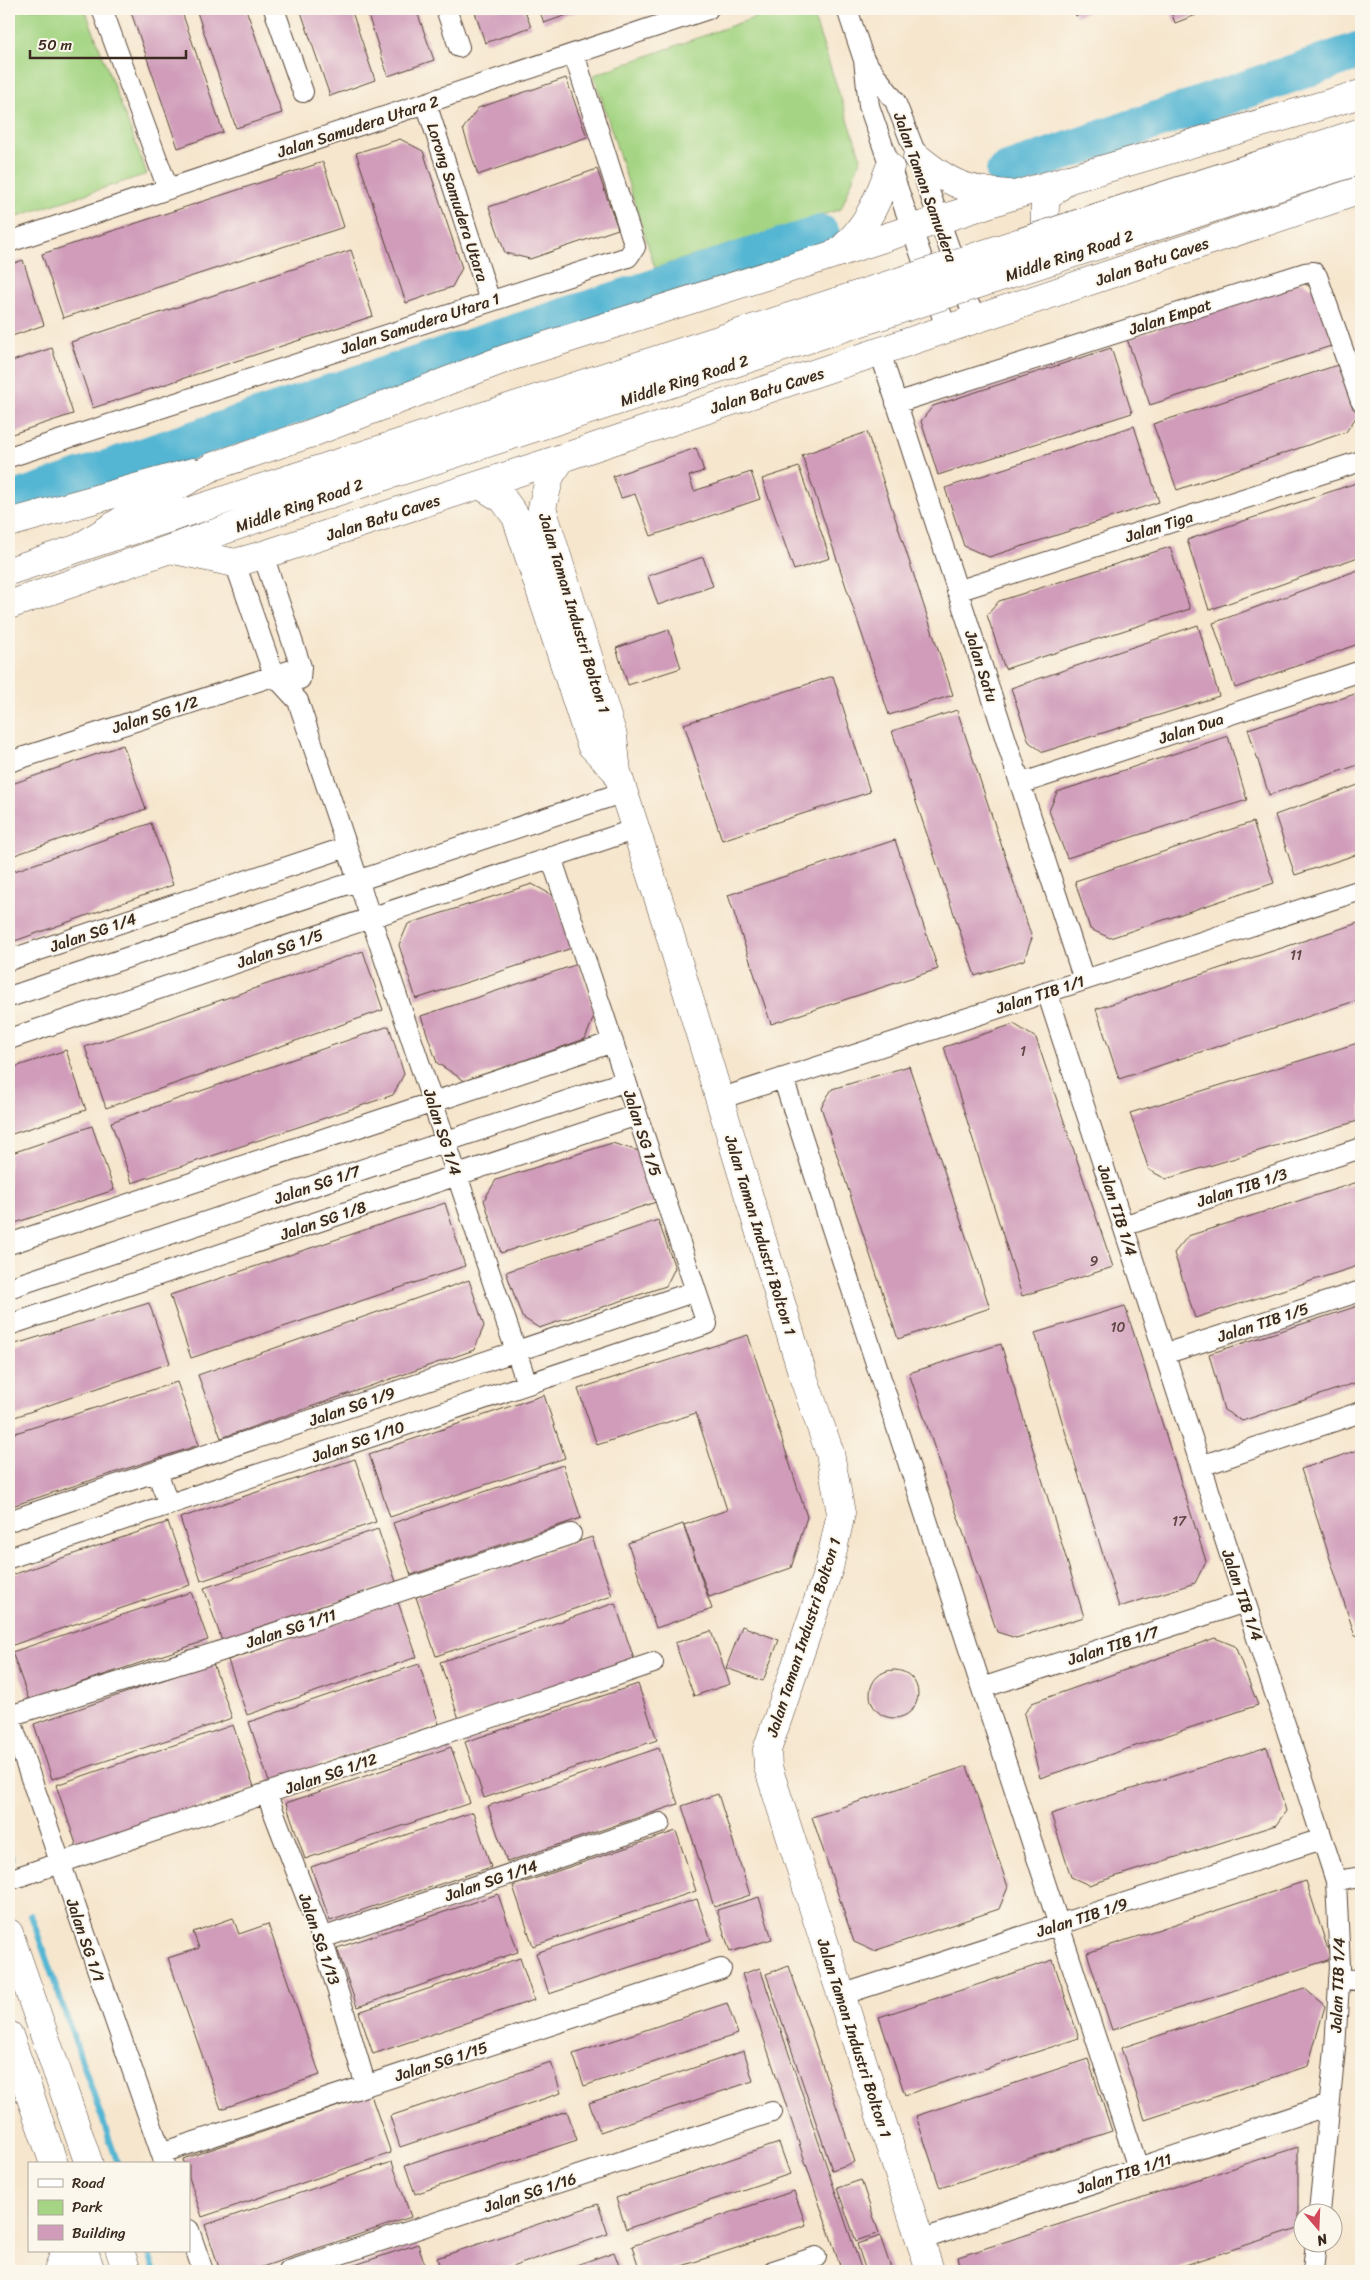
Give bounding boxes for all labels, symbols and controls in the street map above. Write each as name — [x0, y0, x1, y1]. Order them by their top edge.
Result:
scale bar — [30, 28, 186, 60]
text: 50 m — [38, 32, 73, 58]
street label: Jalan Samudera Utara 2 — [273, 87, 443, 167]
street label: Jalan Taman Samudera — [885, 107, 966, 267]
street label: Lorong Samudera Utara — [418, 119, 497, 286]
street label: Middle Ring Road 2 — [1001, 221, 1137, 290]
street label: Jalan Batu Caves — [1090, 228, 1214, 295]
street label: Jalan Samudera Utara 1 — [336, 284, 504, 363]
street label: Jalan Empat — [1124, 289, 1215, 344]
street label: Middle Ring Road 2 — [616, 346, 752, 415]
street label: Jalan Batu Caves — [705, 358, 829, 423]
street label: Middle Ring Road 2 — [231, 470, 367, 541]
street label: Jalan Batu Caves — [321, 485, 445, 550]
street label: Jalan Tiga — [1120, 502, 1197, 551]
street label: Jalan Taman Industri Bolton 1 — [530, 508, 619, 717]
street label: Jalan Satu — [956, 626, 1007, 706]
street label: Jalan SG 1/2 — [107, 687, 202, 742]
street label: Jalan Dua — [1154, 704, 1228, 753]
street label: Jalan SG 1/4 — [45, 904, 140, 961]
street label: Jalan SG 1/5 — [232, 920, 327, 977]
house number: 11 — [1290, 943, 1302, 968]
street label: Jalan TIB 1/1 — [991, 966, 1088, 1023]
house number: 1 — [1020, 1039, 1026, 1064]
street label: Jalan SG 1/4 — [415, 1084, 470, 1179]
street label: Jalan SG 1/5 — [615, 1085, 670, 1180]
street label: Jalan Taman Industri Bolton 1 — [716, 1130, 805, 1339]
street label: Jalan SG 1/7 — [269, 1156, 365, 1213]
street label: Jalan TIB 1/3 — [1192, 1159, 1291, 1216]
street label: Jalan TIB 1/4 — [1089, 1160, 1146, 1260]
street label: Jalan SG 1/8 — [275, 1192, 371, 1249]
house number: 9 — [1090, 1249, 1099, 1274]
street label: Jalan TIB 1/5 — [1213, 1294, 1313, 1351]
house number: 10 — [1111, 1315, 1126, 1340]
street label: Jalan SG 1/9 — [304, 1378, 399, 1435]
street label: Jalan SG 1/10 — [307, 1412, 409, 1471]
house number: 17 — [1172, 1509, 1187, 1534]
street label: Jalan Taman Industri Bolton 1 — [757, 1534, 849, 1742]
street label: Jalan TIB 1/4 — [1213, 1545, 1272, 1645]
street label: Jalan SG 1/11 — [241, 1600, 340, 1657]
street label: Jalan TIB 1/7 — [1063, 1617, 1163, 1674]
street label: Jalan SG 1/12 — [280, 1744, 381, 1803]
street label: Jalan SG 1/14 — [440, 1851, 542, 1910]
street label: Jalan SG 1/13 — [290, 1888, 349, 1989]
street label: Jalan TIB 1/9 — [1032, 1889, 1132, 1946]
street label: Jalan SG 1/1 — [57, 1893, 113, 1986]
street label: Jalan Taman Industri Bolton 1 — [808, 1934, 901, 2142]
street label: Jalan TIB 1/4 — [1321, 1937, 1354, 2034]
street label: Jalan SG 1/15 — [390, 2033, 492, 2090]
street label: Jalan TIB 1/11 — [1072, 2144, 1176, 2203]
legend — [28, 2162, 190, 2252]
street label: Jalan SG 1/16 — [479, 2164, 580, 2221]
text: Road — [72, 2170, 105, 2196]
text: Park — [72, 2194, 103, 2220]
north arrow — [1292, 2202, 1342, 2252]
text: Building — [72, 2220, 126, 2246]
text: N — [1313, 2226, 1332, 2253]

